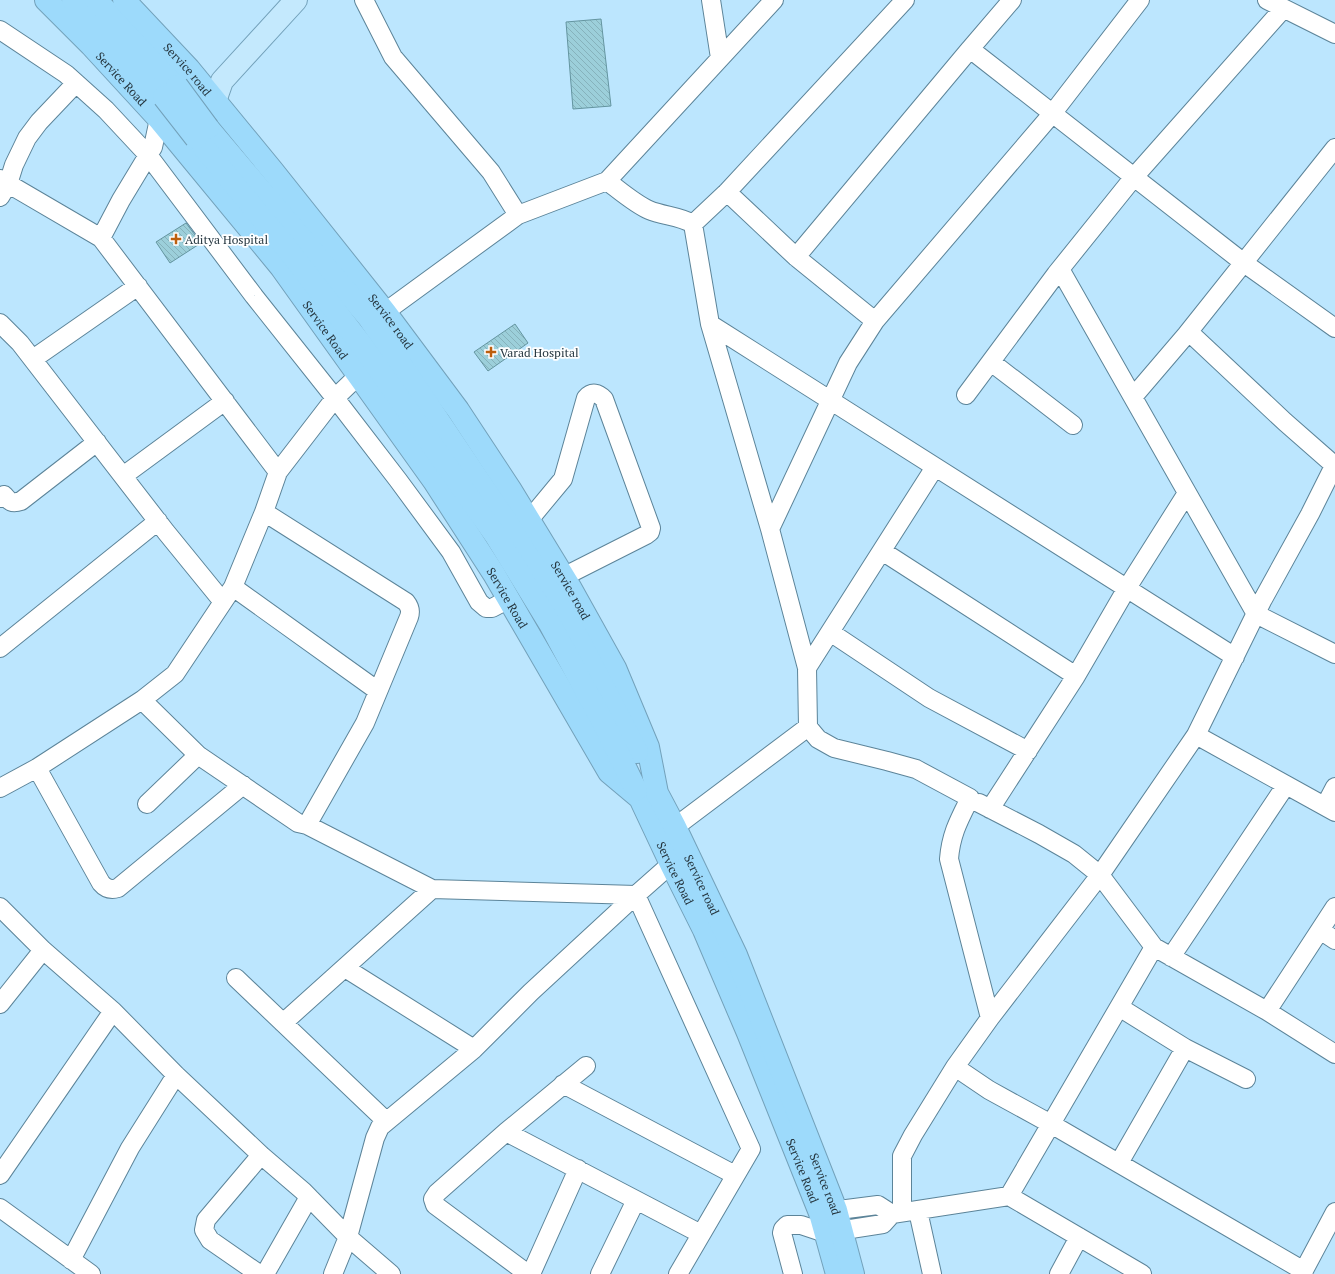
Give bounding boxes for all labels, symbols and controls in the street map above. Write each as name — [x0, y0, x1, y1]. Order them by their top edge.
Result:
street label: Service road — [161, 39, 215, 99]
street label: Service Road — [93, 48, 150, 109]
place label: Aditya Hospital — [185, 232, 268, 247]
marker: Aditya Hospital — [170, 233, 182, 245]
street label: Service road — [366, 290, 417, 352]
street label: Service Road — [300, 298, 352, 362]
place label: Varad Hospital — [500, 345, 579, 360]
marker: Varad Hospital — [485, 346, 497, 358]
street label: Service road — [548, 558, 594, 622]
street label: Service Road — [484, 564, 531, 631]
street label: Service Road — [654, 839, 698, 907]
street label: Service road — [682, 852, 723, 918]
street label: Service Road — [783, 1136, 823, 1205]
street label: Service road — [807, 1151, 845, 1217]

